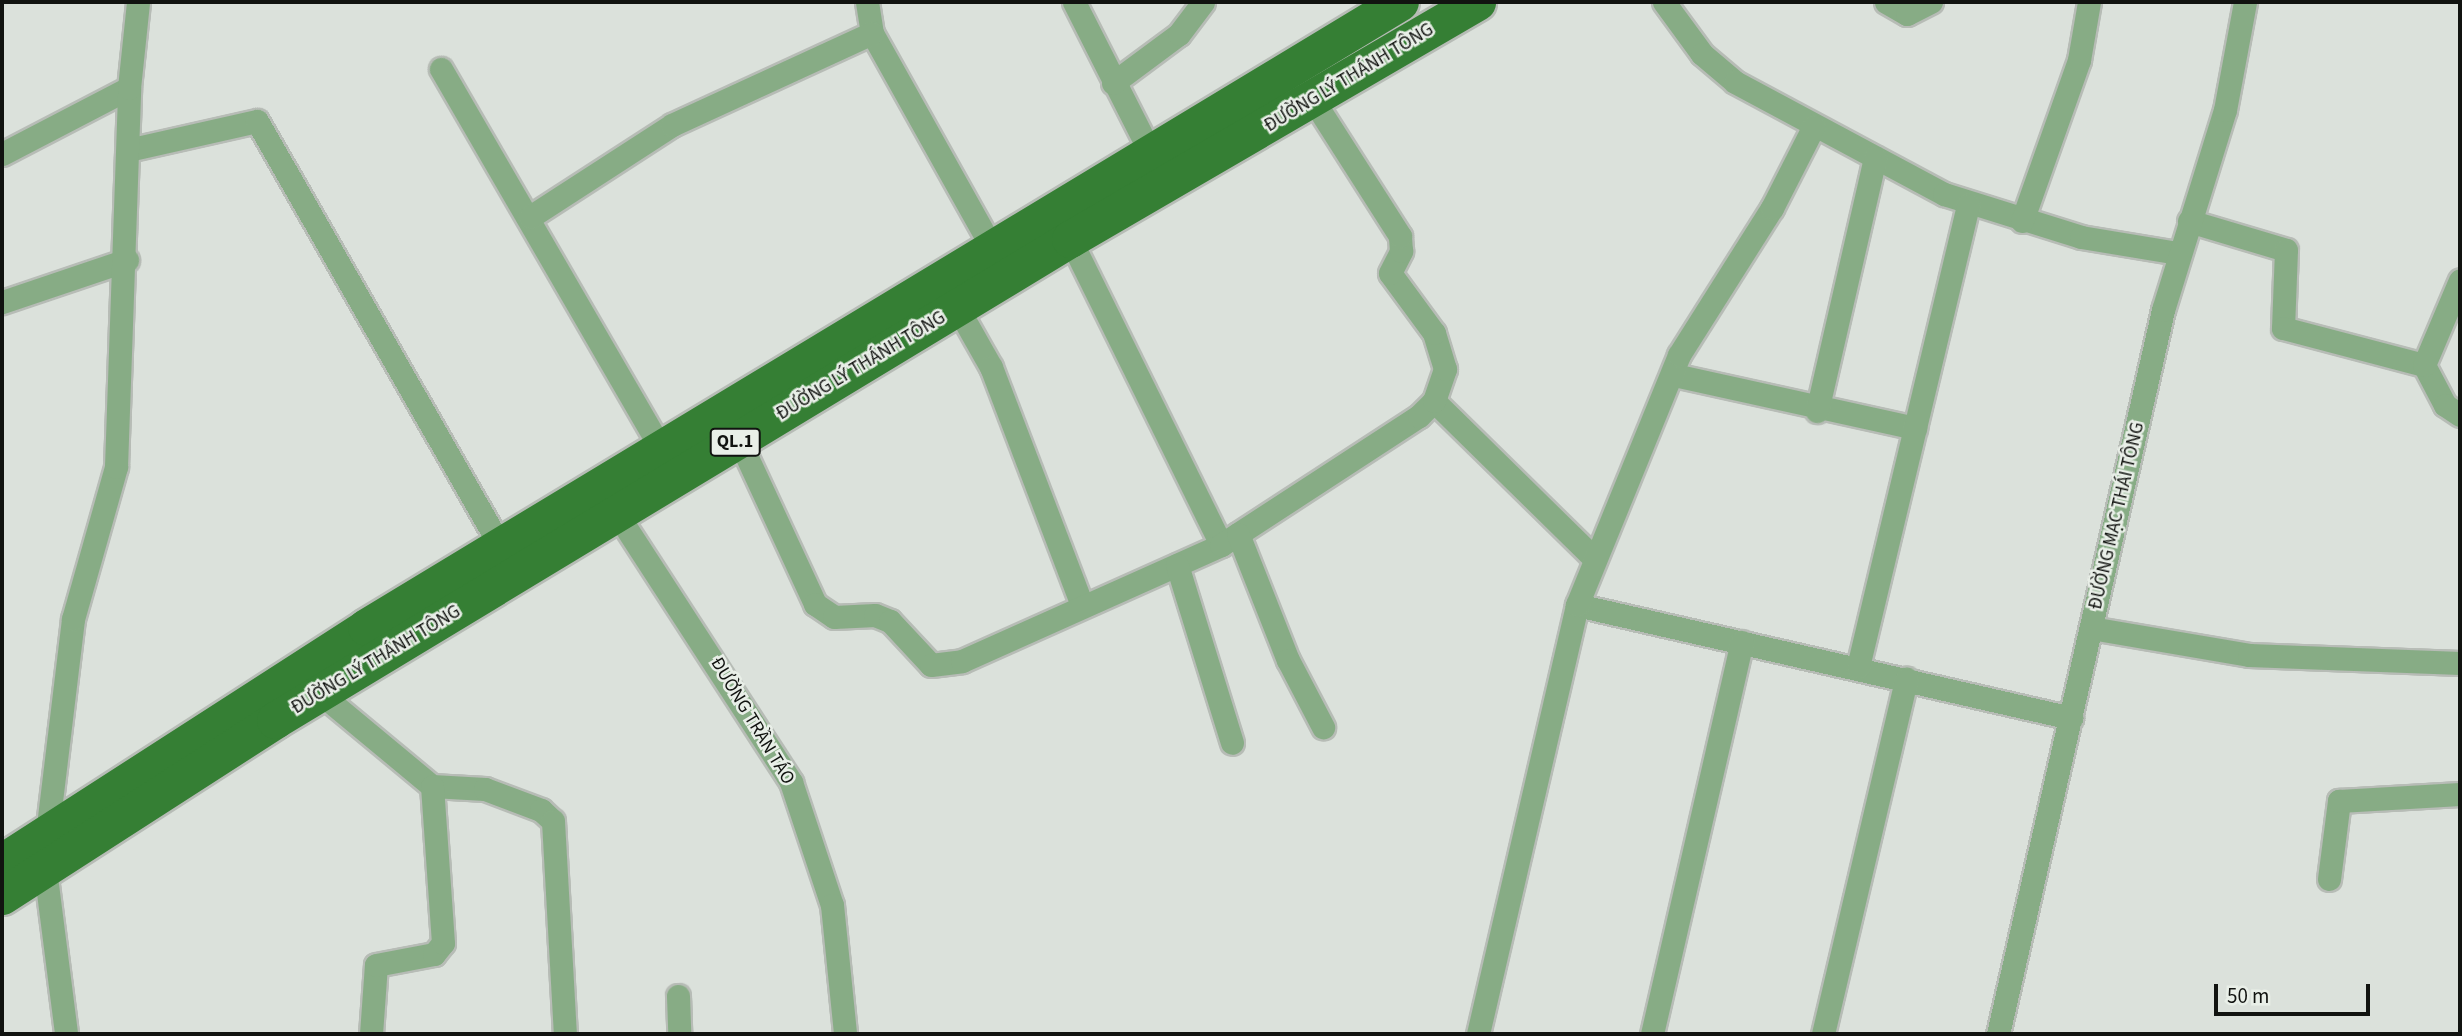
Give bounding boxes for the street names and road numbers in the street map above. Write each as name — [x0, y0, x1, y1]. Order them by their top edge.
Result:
street label: ĐƯỜNG LÝ THÁNH TÔNG — [1260, 18, 1438, 138]
street label: ĐƯỜNG LÝ THÁNH TÔNG — [772, 306, 950, 426]
street label: ĐƯỜNG MẠC THÁI TÔNG — [2084, 420, 2150, 612]
road number: QL.1 — [709, 428, 761, 457]
street label: ĐƯỜNG LÝ THÁNH TÔNG — [287, 600, 465, 720]
street label: ĐƯỜNG TRẦN TÁO — [705, 653, 799, 789]

